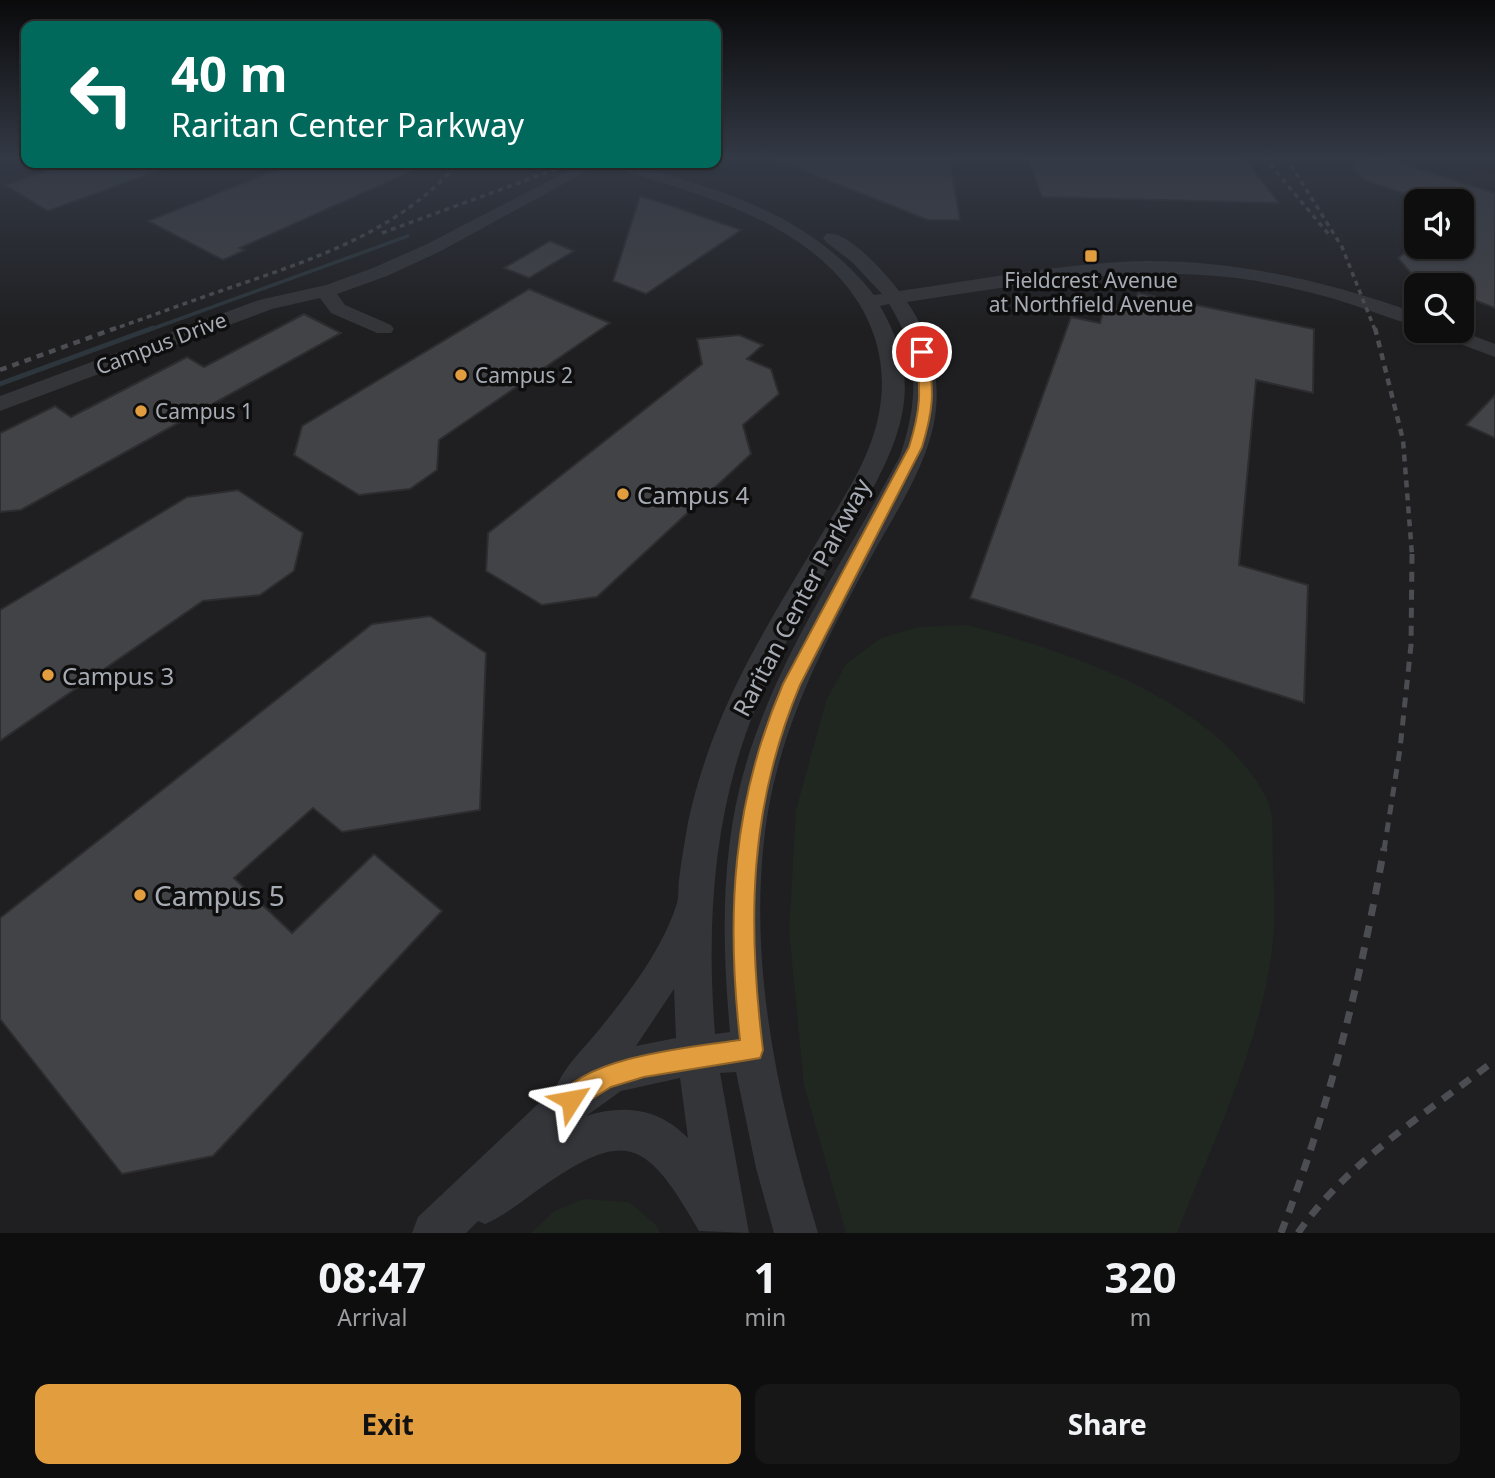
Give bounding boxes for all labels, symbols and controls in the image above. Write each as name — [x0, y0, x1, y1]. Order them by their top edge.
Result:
text: 40 m — [171, 40, 288, 106]
icon: left — [56, 49, 147, 140]
text: Raritan Center Parkway — [171, 103, 524, 146]
map controls — [1404, 189, 1474, 343]
button: sound — [1404, 189, 1474, 259]
marker: Fieldcrest Avenue at Northfield Avenue — [1083, 248, 1099, 264]
place label: Fieldcrest Avenue at Northfield Avenue — [989, 266, 1193, 318]
button: search — [1404, 273, 1474, 343]
street label: Campus Drive — [92, 305, 230, 381]
pin — [892, 322, 952, 382]
icon: arrive — [903, 333, 941, 371]
place label: Campus 2 — [475, 361, 573, 389]
marker: Campus 2 — [453, 367, 469, 383]
place label: Campus 1 — [155, 397, 253, 425]
marker: Campus 1 — [133, 403, 149, 419]
street label: Raritan Center Parkway — [724, 472, 878, 722]
place label: Campus 4 — [637, 478, 749, 511]
marker: Campus 4 — [615, 486, 631, 502]
place label: Campus 3 — [62, 659, 174, 692]
marker: Campus 3 — [40, 667, 56, 683]
place label: Campus 5 — [154, 876, 285, 914]
marker: Campus 5 — [132, 887, 148, 903]
position arrow — [534, 1063, 608, 1137]
text: 08:47 — [318, 1248, 426, 1305]
text: 1 — [753, 1248, 777, 1305]
text: 320 — [1105, 1248, 1177, 1305]
text: Arrival — [337, 1301, 407, 1333]
text: min — [745, 1301, 786, 1333]
text: m — [1130, 1301, 1151, 1333]
button: Exit — [35, 1384, 741, 1464]
button: Share — [755, 1384, 1460, 1464]

